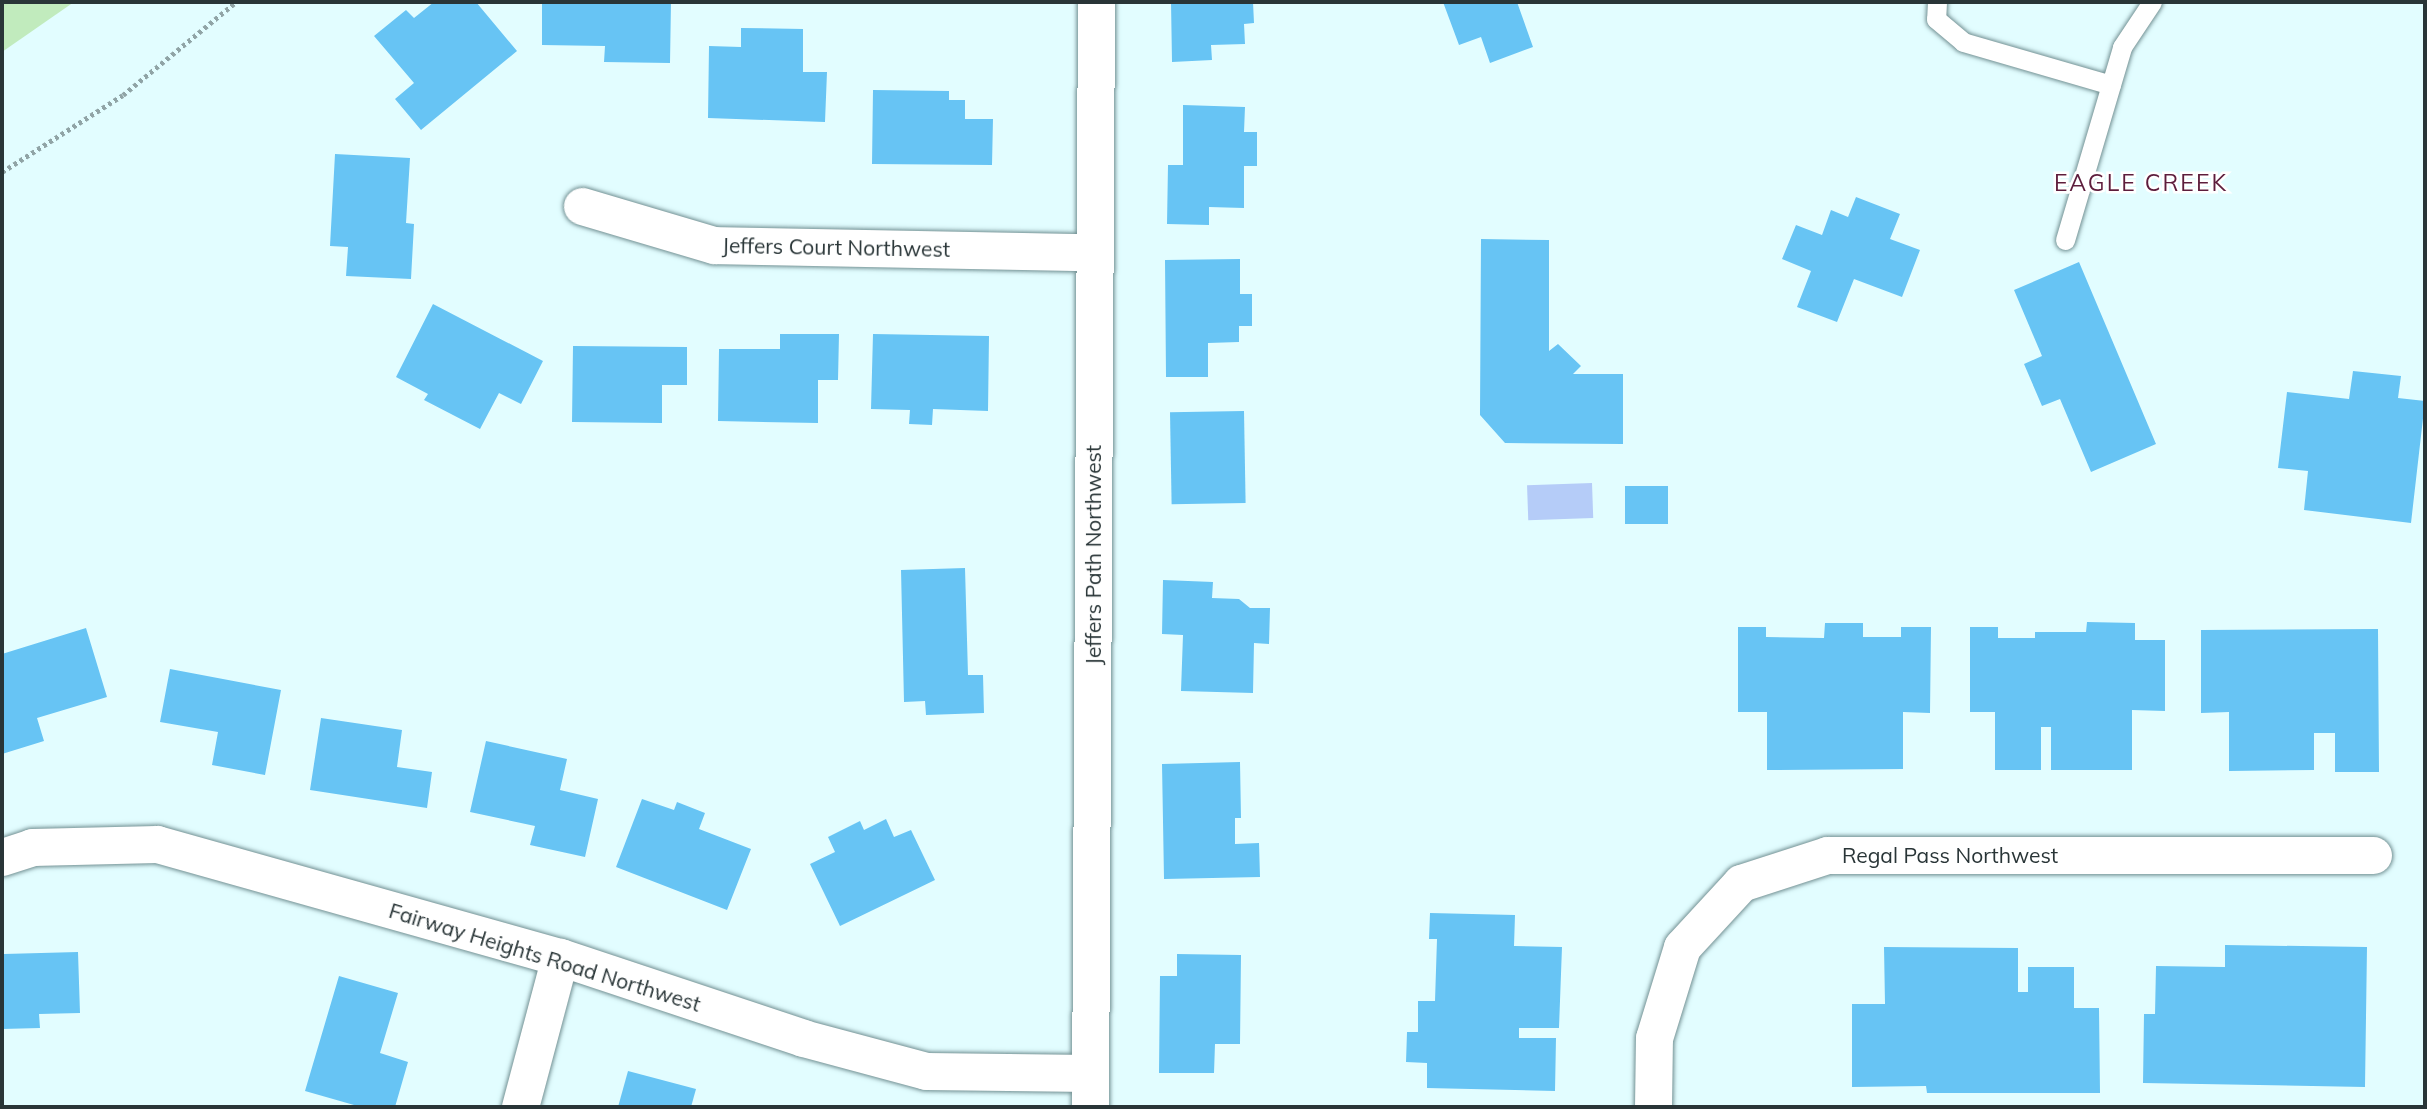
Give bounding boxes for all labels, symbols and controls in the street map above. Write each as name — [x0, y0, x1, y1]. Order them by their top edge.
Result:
district label: EAGLE CREEK — [2055, 169, 2227, 197]
street label: Jeffers Court Northwest — [722, 232, 950, 262]
street label: Jeffers Path Northwest — [1080, 445, 1106, 665]
street label: Regal Pass Northwest — [1842, 842, 2058, 868]
street label: Fairway Heights Road Northwest — [386, 897, 704, 1017]

